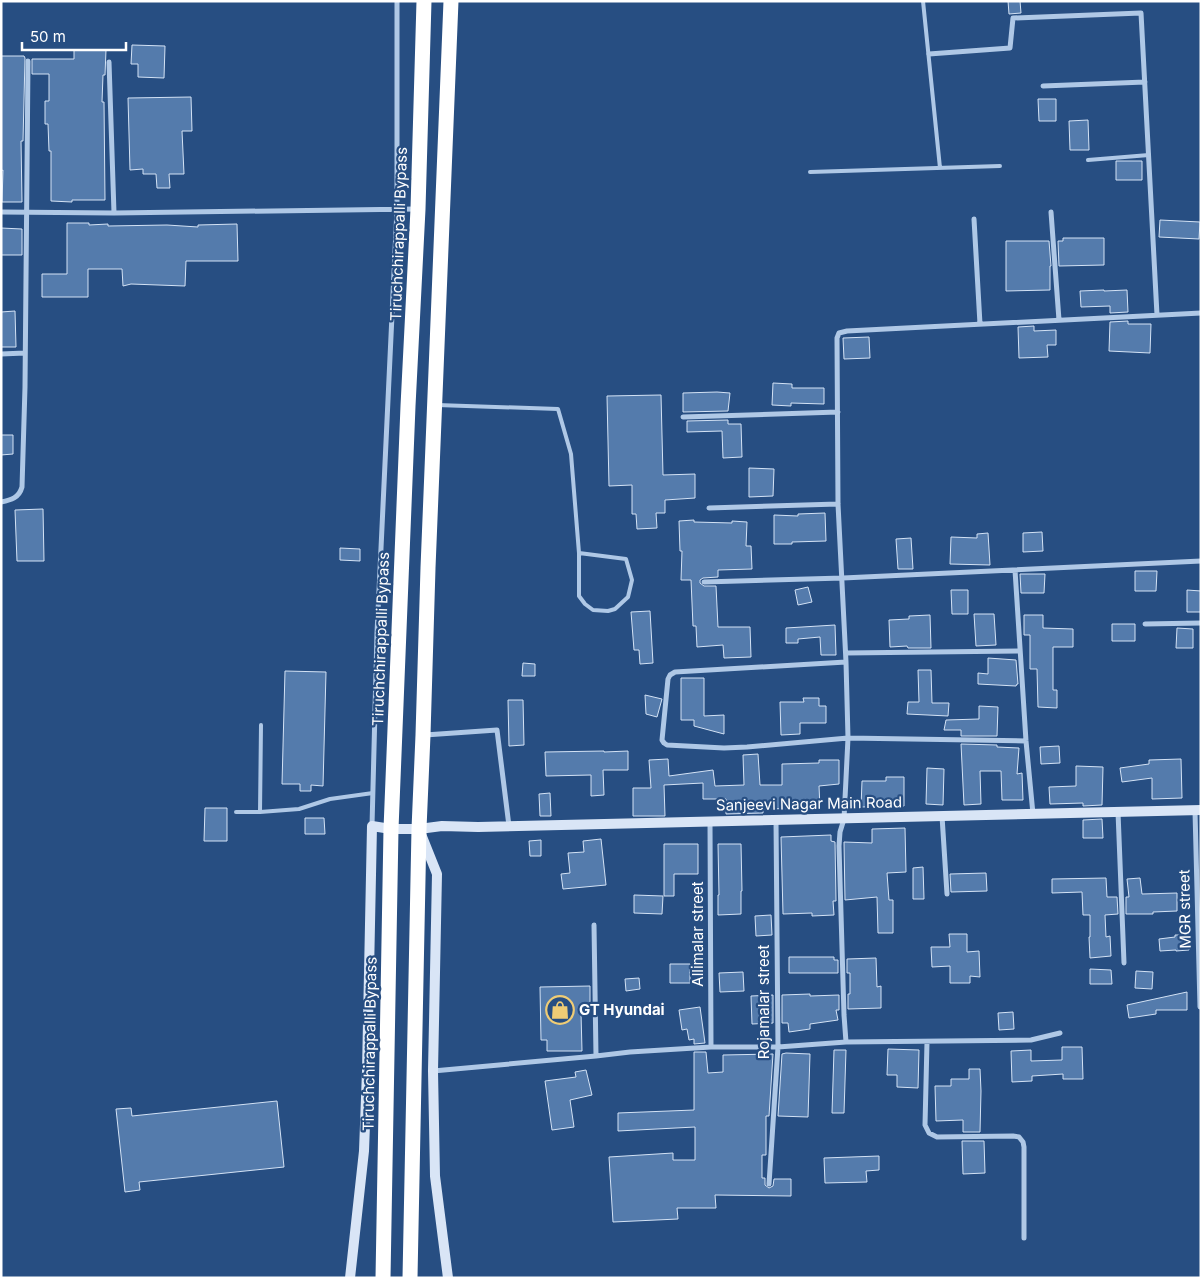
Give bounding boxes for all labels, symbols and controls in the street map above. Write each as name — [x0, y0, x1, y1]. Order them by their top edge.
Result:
scale bar — [22, 20, 126, 52]
text: 50 m — [30, 27, 66, 46]
street label: Tiruchchirappalli Bypass — [386, 146, 411, 321]
street label: Tiruchchirappalli Bypass — [368, 551, 393, 726]
street label: Sanjeevi Nagar Main Road — [716, 792, 902, 815]
street label: MGR street — [1174, 869, 1195, 949]
street label: Allimalar street — [688, 881, 707, 987]
street label: Rojamalar street — [754, 945, 773, 1059]
street label: Tiruchchirappalli Bypass — [358, 957, 381, 1131]
shop icon: GT Hyundai — [545, 995, 575, 1025]
place label: GT Hyundai — [579, 1000, 665, 1019]

